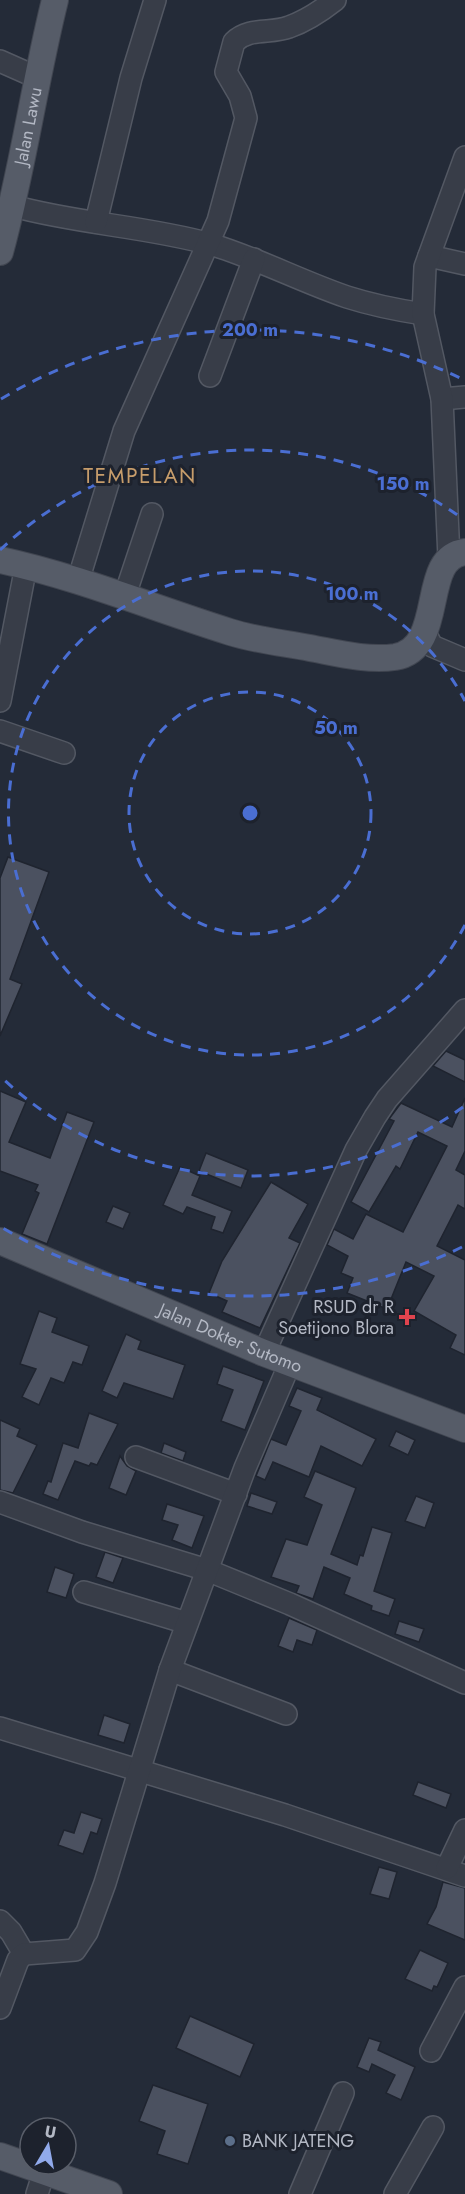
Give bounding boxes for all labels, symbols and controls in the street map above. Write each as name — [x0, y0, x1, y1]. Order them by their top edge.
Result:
street label: Jalan Lawu — [7, 85, 49, 170]
text: 200 m — [222, 317, 278, 343]
district label: TEMPELAN — [83, 461, 197, 491]
text: 150 m — [377, 471, 429, 497]
text: 100 m — [325, 581, 379, 607]
text: 50 m — [314, 715, 358, 741]
centre of rings — [240, 803, 260, 823]
place label: RSUD dr R Soetijono Blora — [278, 1294, 394, 1341]
street label: Jalan Dokter Sutomo — [153, 1296, 306, 1379]
marker: RSUD dr R Soetijono Blora — [398, 1308, 416, 1326]
north arrow — [18, 2116, 78, 2176]
text: U — [43, 2119, 58, 2144]
place label: BANK JATENG — [242, 2128, 354, 2154]
marker: BANK JATENG — [223, 2134, 237, 2148]

